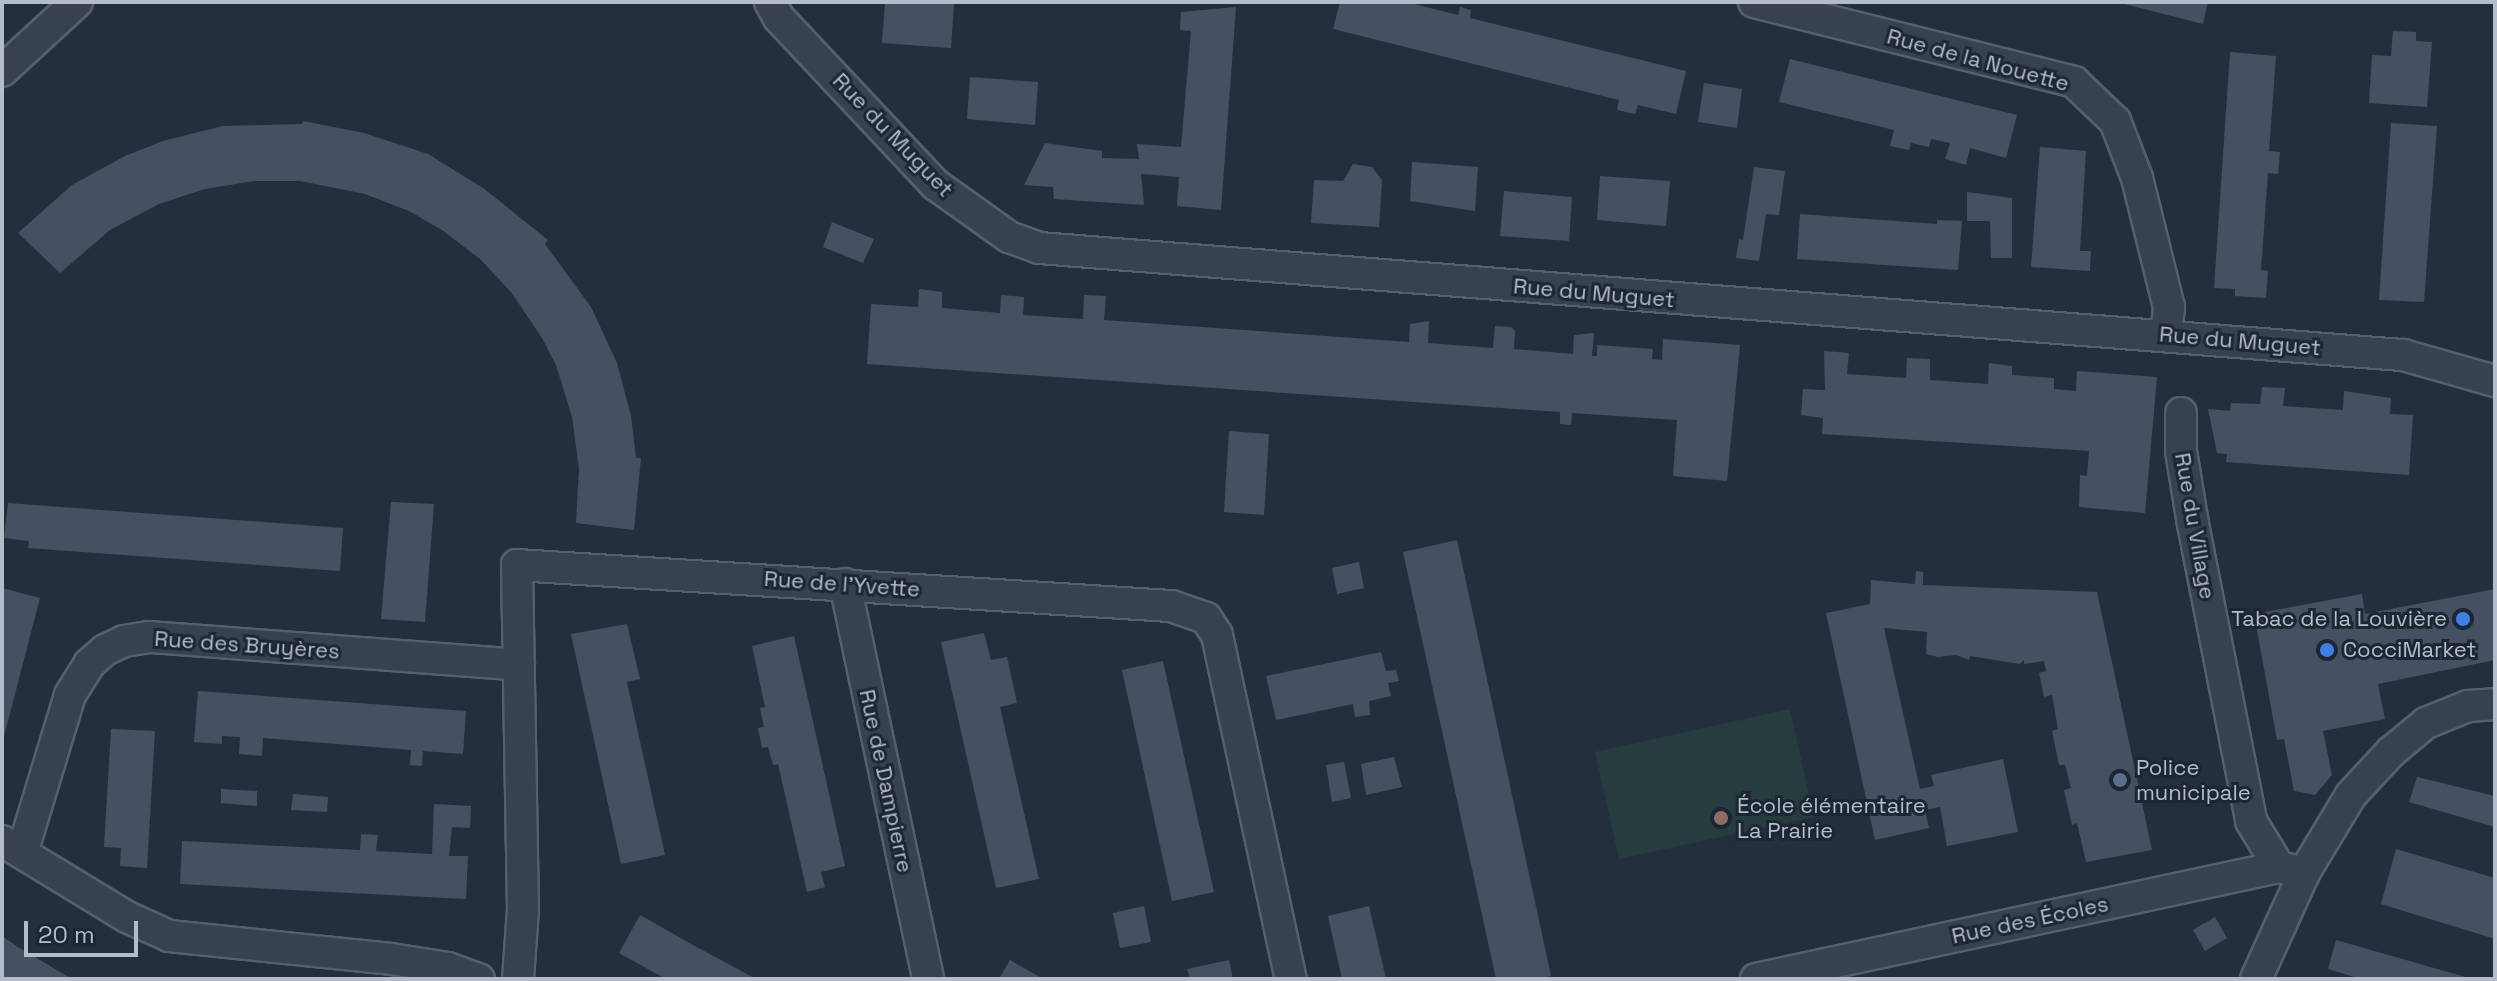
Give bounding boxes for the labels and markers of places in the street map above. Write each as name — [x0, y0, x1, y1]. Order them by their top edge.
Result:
place label: Tabac de la Louvière — [2231, 606, 2447, 632]
marker: Tabac de la Louvière — [2454, 610, 2472, 628]
place label: CocciMarket — [2343, 637, 2476, 663]
marker: CocciMarket — [2318, 641, 2336, 659]
place label: Police municipale — [2136, 754, 2251, 806]
marker: Police municipale — [2111, 771, 2129, 789]
place label: École élémentaire La Prairie — [1737, 792, 1926, 844]
marker: École élémentaire La Prairie — [1712, 809, 1730, 827]

